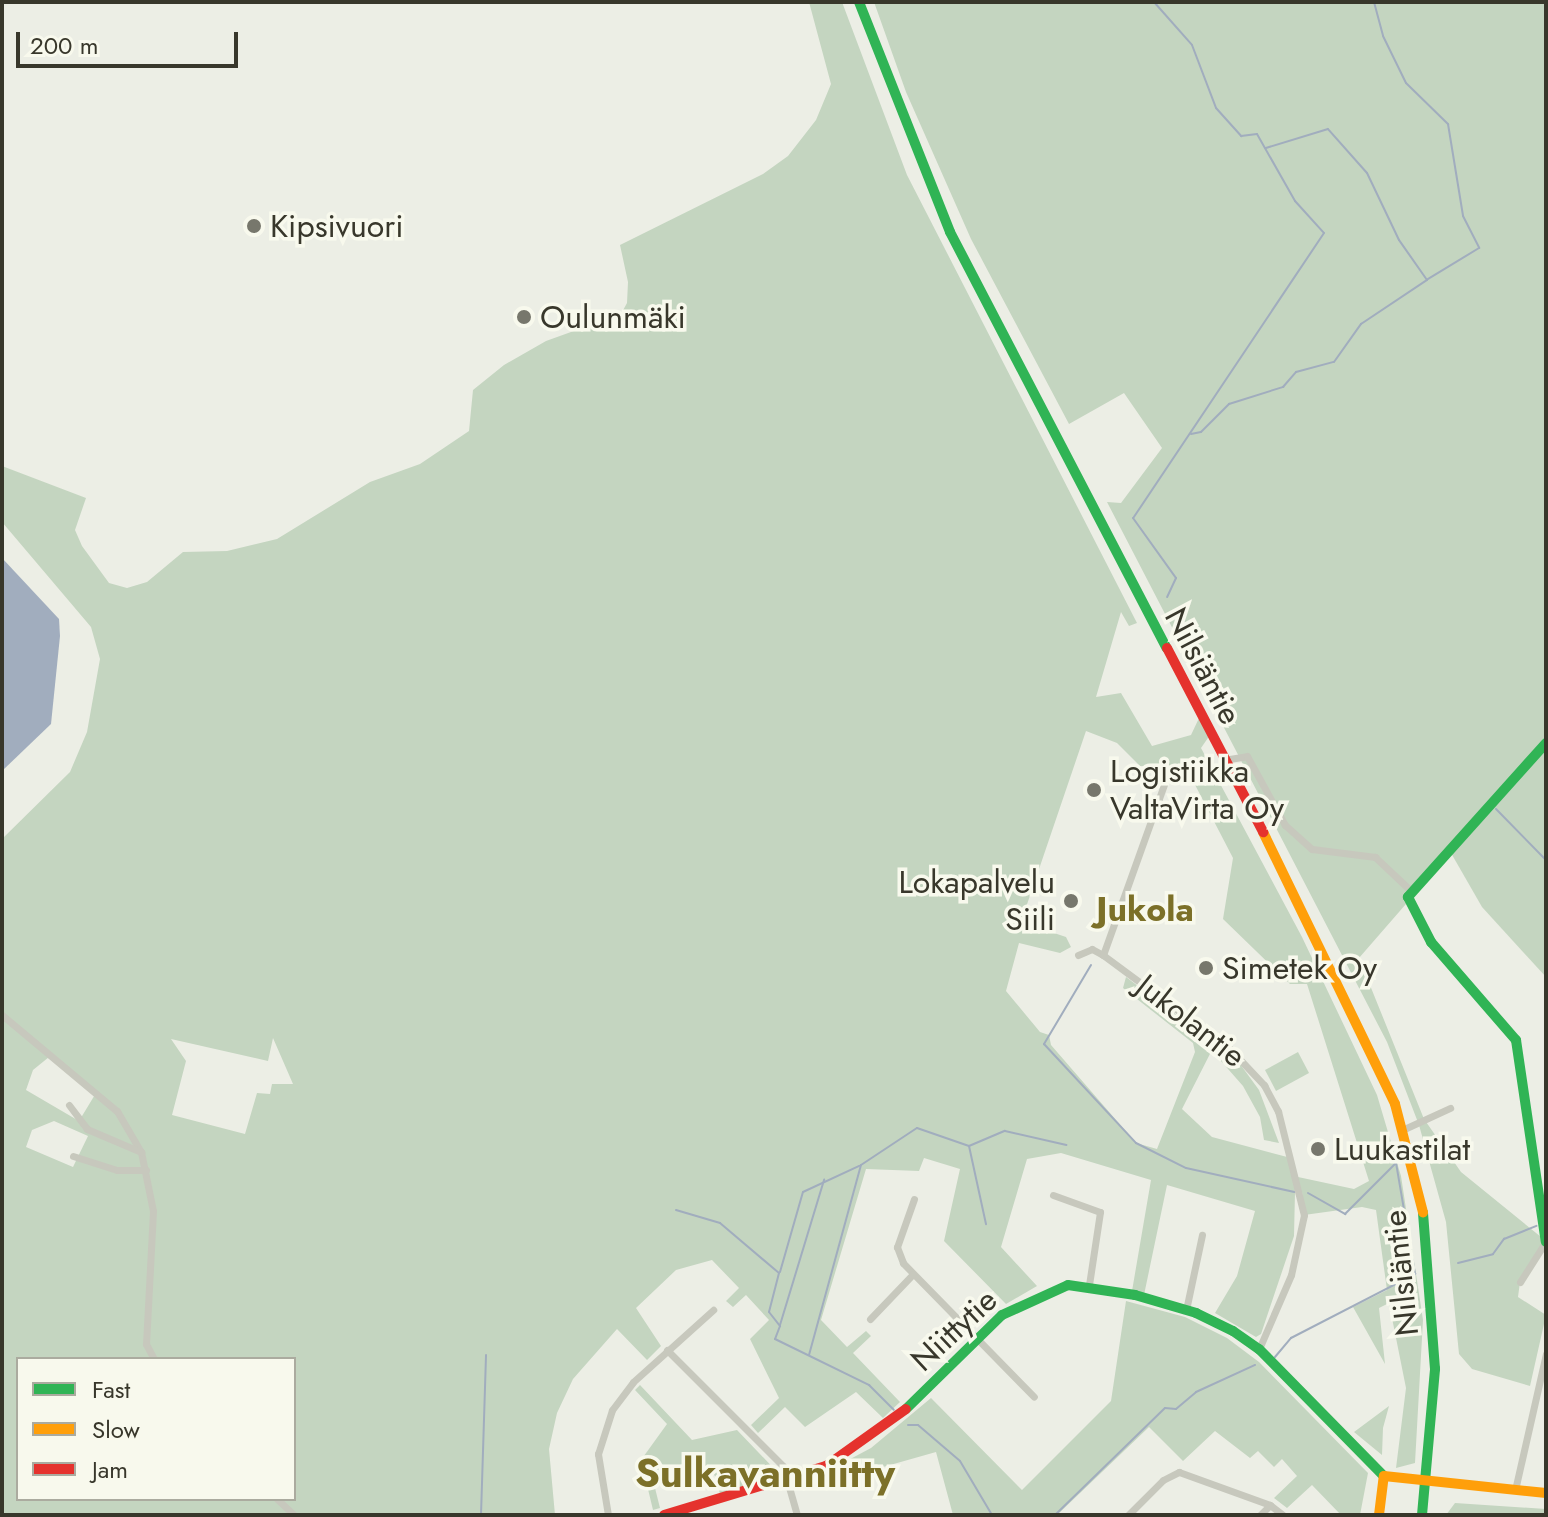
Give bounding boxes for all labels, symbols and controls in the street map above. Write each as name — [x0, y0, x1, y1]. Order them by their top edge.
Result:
scale bar — [20, 16, 242, 66]
text: 200 m — [30, 28, 98, 63]
place label: Kipsivuori — [270, 207, 404, 245]
marker: Kipsivuori — [245, 217, 263, 235]
place label: Oulunmäki — [540, 298, 686, 336]
marker: Oulunmäki — [515, 308, 533, 326]
street label: Nilsiäntie — [1156, 601, 1250, 731]
place label: Logistiikka ValtaVirta Oy — [1110, 753, 1284, 828]
marker: Logistiikka ValtaVirta Oy — [1085, 781, 1103, 799]
place label: Lokapalvelu Siili — [898, 864, 1055, 939]
district label: Jukola — [1096, 890, 1194, 930]
marker: Lokapalvelu Siili — [1062, 892, 1080, 910]
place label: Simetek Oy — [1222, 949, 1377, 987]
marker: Simetek Oy — [1197, 959, 1215, 977]
street label: Jukolantie — [1129, 967, 1253, 1075]
place label: Luukastilat — [1334, 1130, 1470, 1168]
marker: Luukastilat — [1309, 1140, 1327, 1158]
street label: Nilsiäntie — [1375, 1208, 1427, 1338]
street label: Niittytie — [903, 1281, 1005, 1379]
legend — [16, 1357, 296, 1501]
text: Fast — [92, 1372, 130, 1407]
text: Slow — [92, 1412, 140, 1447]
district label: Sulkavanniitty — [635, 1449, 895, 1497]
text: Jam — [92, 1452, 128, 1487]

